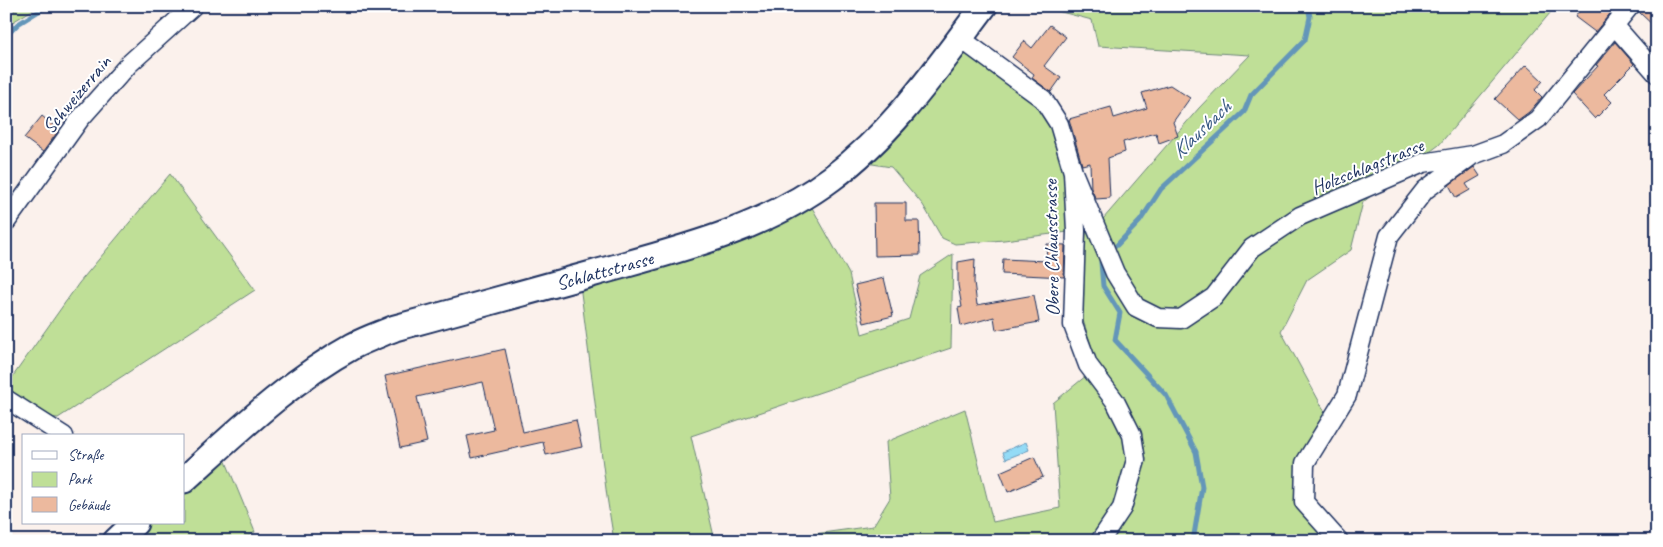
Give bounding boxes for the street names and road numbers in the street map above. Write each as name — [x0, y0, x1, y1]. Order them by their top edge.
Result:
street label: Schweizerrain — [36, 49, 117, 139]
street label: Holzschlagstrasse — [1307, 132, 1428, 200]
street label: Obere Chlausstrasse — [1038, 178, 1065, 317]
street label: Schlattstrasse — [553, 245, 657, 296]

